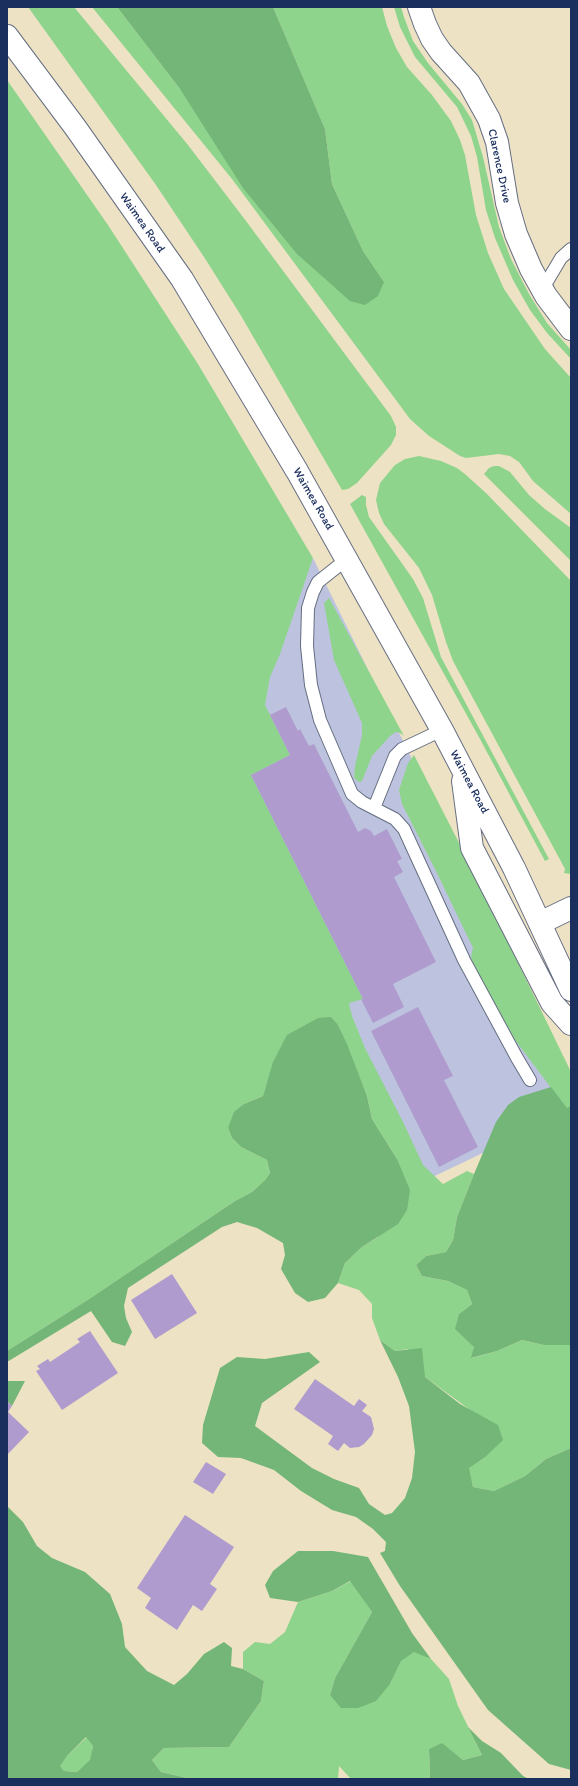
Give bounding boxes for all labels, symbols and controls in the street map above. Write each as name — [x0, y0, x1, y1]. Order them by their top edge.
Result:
street label: Clarence Drive — [484, 128, 514, 204]
street label: Waimea Road — [116, 190, 168, 256]
street label: Waimea Road — [289, 465, 337, 533]
street label: Waimea Road — [446, 748, 492, 816]

